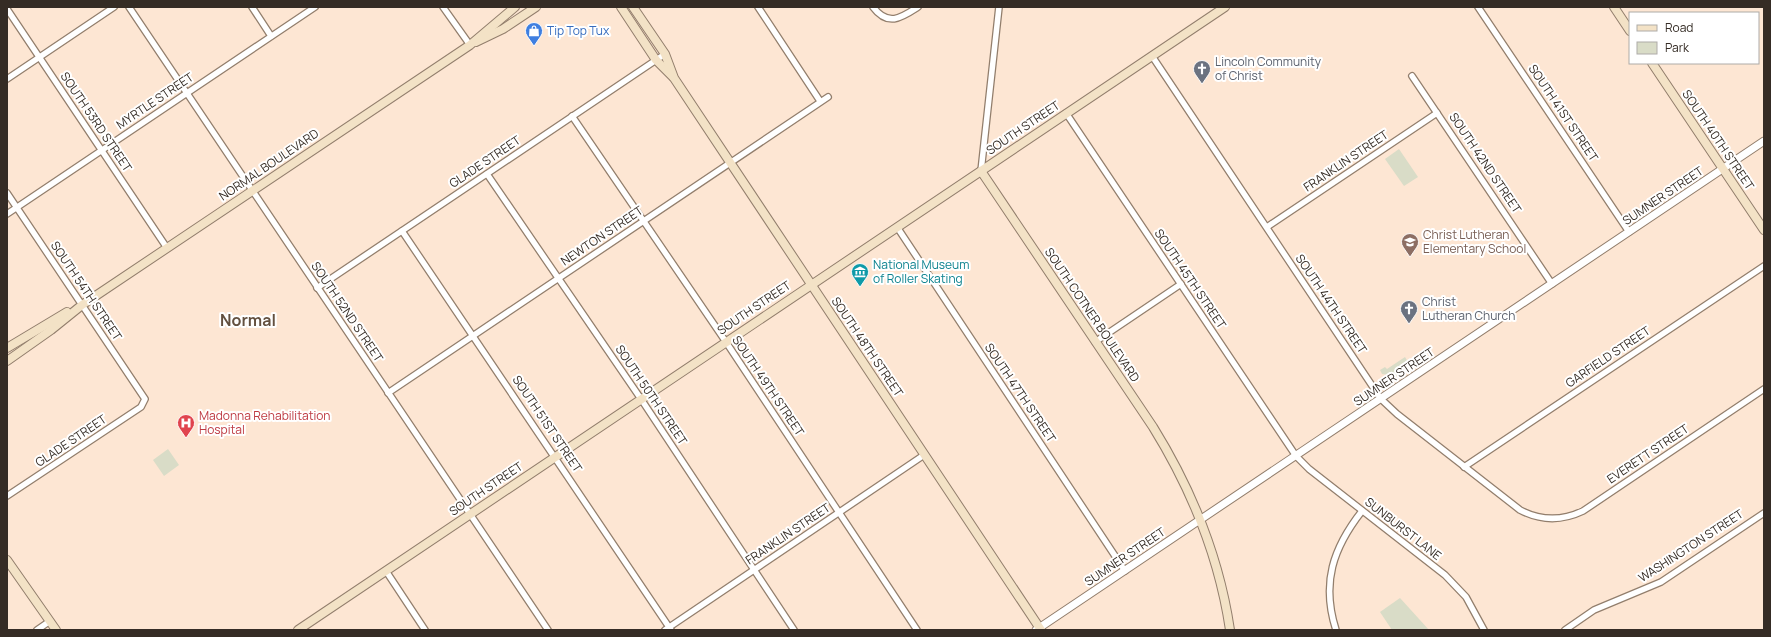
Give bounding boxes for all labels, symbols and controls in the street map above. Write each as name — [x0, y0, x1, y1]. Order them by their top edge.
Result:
legend — [1629, 12, 1759, 64]
text: Road — [1665, 19, 1693, 36]
shop icon: Tip Top Tux — [524, 21, 544, 46]
place label: Tip Top Tux — [547, 22, 610, 39]
text: Park — [1665, 39, 1690, 56]
place label: Lincoln Community of Christ — [1215, 53, 1322, 84]
church icon: Lincoln Community of Christ — [1192, 59, 1212, 84]
street label: SOUTH 41ST STREET — [1525, 61, 1603, 165]
street label: MYRTLE STREET — [113, 68, 197, 133]
street label: SOUTH 53RD STREET — [57, 69, 137, 176]
street label: SOUTH 40TH STREET — [1679, 86, 1759, 194]
street label: SOUTH STREET — [983, 96, 1063, 158]
street label: SOUTH 42ND STREET — [1445, 109, 1526, 217]
street label: NORMAL BOULEVARD — [215, 125, 322, 204]
street label: FRANKLIN STREET — [1300, 125, 1392, 195]
street label: GLADE STREET — [446, 131, 524, 192]
street label: SUMNER STREET — [1619, 162, 1707, 229]
street label: NEWTON STREET — [557, 201, 647, 269]
street label: SOUTH 45TH STREET — [1151, 225, 1231, 333]
place label: Christ Lutheran Elementary School — [1423, 226, 1526, 257]
school or university icon: Christ Lutheran Elementary School — [1400, 232, 1420, 257]
street label: SOUTH 54TH STREET — [47, 238, 126, 344]
street label: SOUTH COTNER BOULEVARD — [1041, 244, 1144, 385]
street label: SOUTH 44TH STREET — [1292, 251, 1372, 357]
place label: National Museum of Roller Skating — [873, 256, 969, 287]
street label: SOUTH 52ND STREET — [308, 258, 388, 366]
museum icon: National Museum of Roller Skating — [850, 262, 870, 287]
street label: SOUTH STREET — [714, 276, 794, 338]
street label: SOUTH 48TH STREET — [828, 293, 908, 401]
place label: Christ Lutheran Church — [1422, 293, 1515, 324]
church icon: Christ Lutheran Church — [1399, 299, 1419, 324]
district label: Normal — [220, 309, 276, 331]
street label: GARFIELD STREET — [1562, 321, 1654, 391]
street label: SOUTH 49TH STREET — [729, 332, 809, 440]
street label: SOUTH 47TH STREET — [981, 340, 1060, 446]
street label: SOUTH 50TH STREET — [612, 341, 692, 449]
street label: SUMNER STREET — [1350, 343, 1438, 410]
street label: SOUTH 51ST STREET — [509, 372, 587, 476]
place label: Madonna Rehabilitation Hospital — [199, 407, 330, 438]
street label: GLADE STREET — [32, 410, 110, 471]
hospital icon: Madonna Rehabilitation Hospital — [176, 413, 196, 438]
street label: EVERETT STREET — [1603, 419, 1693, 487]
street label: SOUTH STREET — [446, 457, 526, 519]
street label: SUNBURST LANE — [1362, 493, 1445, 564]
street label: FRANKLIN STREET — [742, 498, 834, 568]
street label: WASHINGTON STREET — [1635, 505, 1747, 586]
street label: SUMNER STREET — [1081, 523, 1169, 590]

